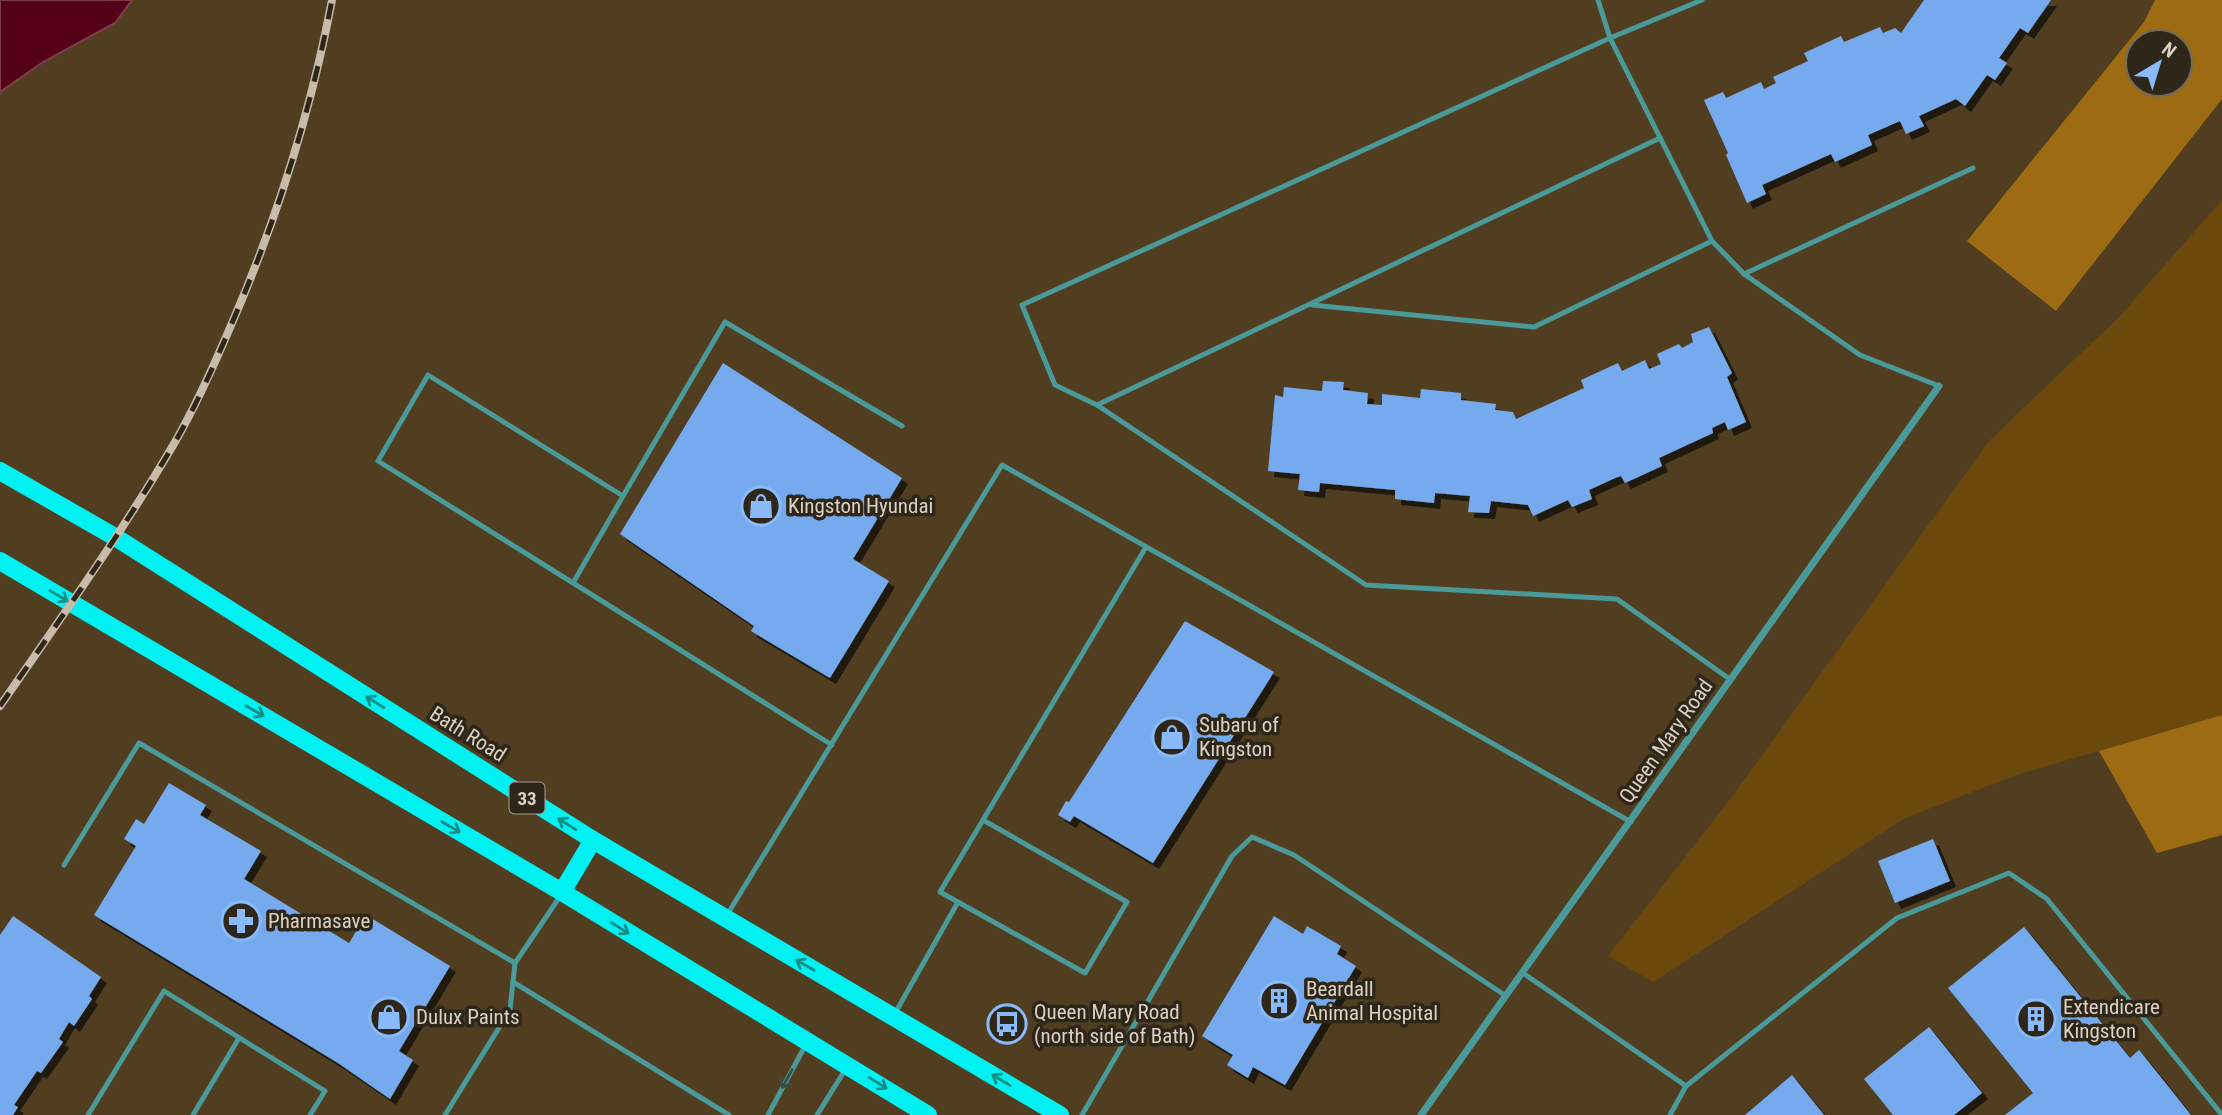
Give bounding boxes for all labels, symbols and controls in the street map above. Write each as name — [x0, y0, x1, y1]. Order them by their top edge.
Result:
north arrow — [2124, 28, 2194, 98]
text: N — [2157, 37, 2181, 63]
shop icon: Kingston Hyundai — [740, 485, 782, 527]
place label: Kingston Hyundai — [788, 494, 933, 518]
one-way arrow — [48, 589, 68, 603]
street label: Queen Mary Road — [1614, 674, 1718, 808]
one-way arrow — [366, 695, 385, 710]
street label: Bath Road — [426, 701, 510, 767]
one-way arrow — [244, 705, 264, 719]
place label: Subaru of Kingston — [1199, 713, 1279, 761]
shop icon: Subaru of Kingston — [1151, 716, 1193, 758]
road number: 33 — [510, 782, 544, 814]
one-way arrow — [558, 817, 577, 832]
one-way arrow — [441, 820, 461, 834]
pharmacy icon: Pharmasave — [220, 900, 262, 942]
place label: Pharmasave — [268, 909, 370, 933]
one-way arrow — [610, 921, 630, 935]
one-way arrow — [796, 958, 816, 972]
place label: Beardall Animal Hospital — [1306, 977, 1438, 1025]
building icon: Beardall Animal Hospital — [1258, 980, 1300, 1022]
place label: Extendicare Kingston — [2063, 995, 2160, 1043]
shop icon: Dulux Paints — [368, 996, 410, 1038]
building icon: Extendicare Kingston — [2015, 998, 2057, 1040]
place label: Queen Mary Road (north side of Bath) — [1034, 1000, 1195, 1048]
bus stop icon: Queen Mary Road (north side of Bath) — [986, 1003, 1028, 1045]
place label: Dulux Paints — [416, 1005, 520, 1029]
one-way arrow — [780, 1068, 793, 1089]
one-way arrow — [992, 1073, 1012, 1087]
one-way arrow — [868, 1076, 887, 1091]

